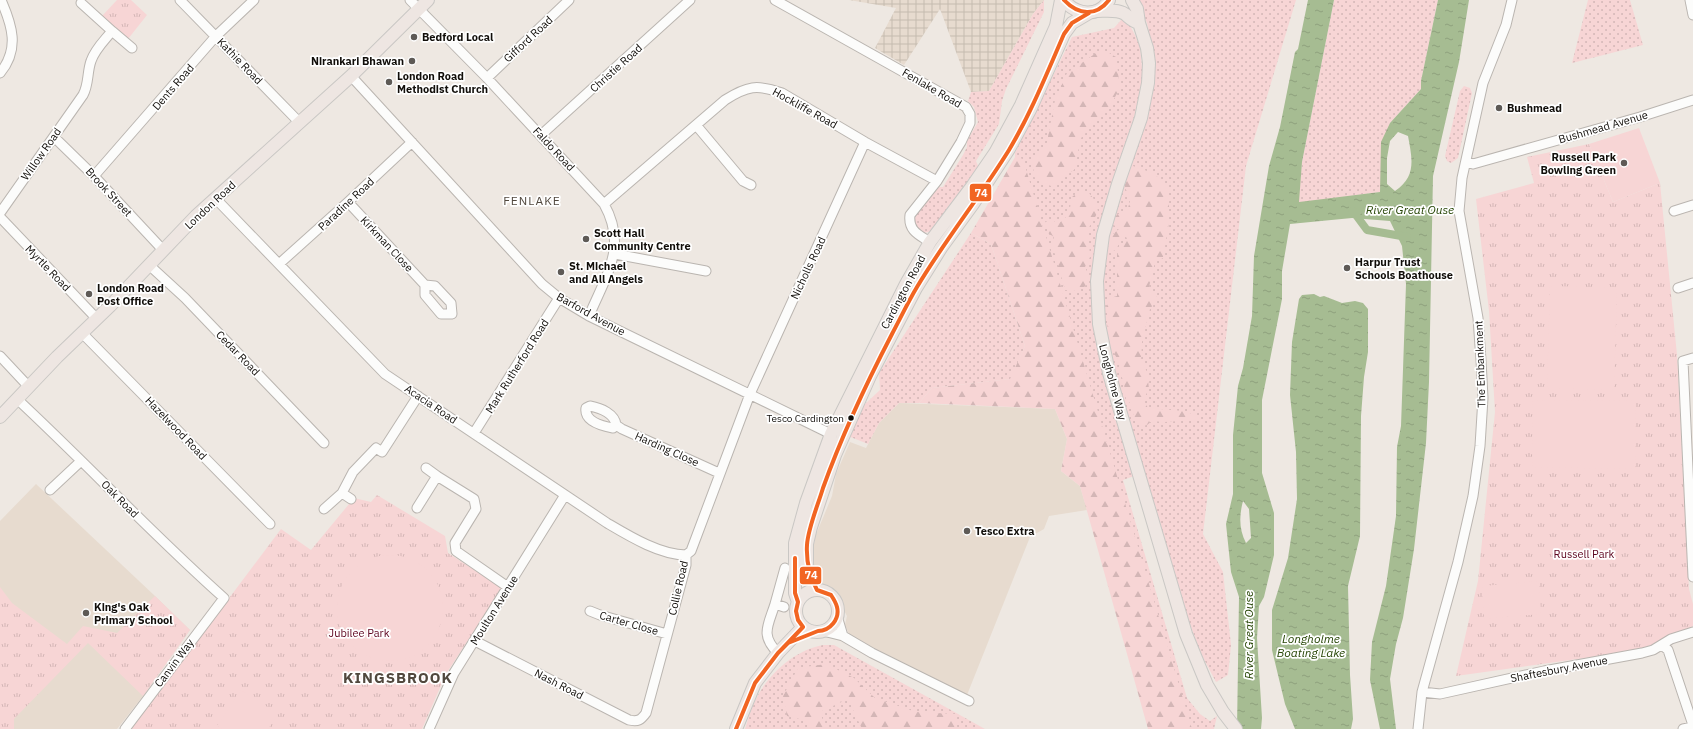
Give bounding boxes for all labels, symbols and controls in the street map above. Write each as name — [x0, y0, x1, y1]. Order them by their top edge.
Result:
street label: Gifford Road — [501, 13, 555, 65]
place label: Bedford Local — [422, 30, 494, 44]
marker: Bedford Local — [409, 32, 419, 42]
street label: Kathie Road — [214, 35, 266, 87]
street label: Christie Road — [587, 41, 645, 95]
place label: Nirankari Bhawan — [311, 54, 404, 68]
marker: Nirankari Bhawan — [407, 56, 417, 66]
street label: Dents Road — [149, 61, 197, 113]
street label: Fenlake Road — [900, 65, 964, 111]
place label: London Road Methodist Church — [397, 69, 488, 96]
marker: London Road Methodist Church — [384, 77, 394, 87]
street label: Hockliffe Road — [770, 84, 840, 132]
place label: Bushmead — [1507, 101, 1562, 115]
marker: Bushmead — [1494, 103, 1504, 113]
street label: Bushmead Avenue — [1557, 108, 1649, 146]
street label: Faldo Road — [530, 124, 578, 174]
street label: Willow Road — [18, 125, 64, 183]
place label: Russell Park Bowling Green — [1540, 150, 1617, 177]
marker: Russell Park Bowling Green — [1619, 158, 1629, 168]
street label: Brook Street — [83, 165, 135, 220]
street label: Paradine Road — [315, 174, 377, 234]
street label: London Road — [182, 178, 238, 232]
line badge: 74 — [969, 183, 992, 202]
text: 74 — [974, 186, 988, 200]
district label: FENLAKE — [503, 193, 561, 208]
water label: River Great Ouse — [1366, 202, 1454, 217]
street label: Kirkman Close — [358, 213, 416, 275]
place label: Scott Hall Community Centre — [594, 226, 691, 253]
marker: Scott Hall Community Centre — [581, 234, 591, 244]
street label: Nicholls Road — [787, 234, 829, 302]
street label: Myrtle Road — [22, 242, 74, 294]
street label: Cardington Road — [878, 253, 928, 331]
place label: Harpur Trust Schools Boathouse — [1355, 255, 1453, 282]
place label: St. Michael and All Angels — [569, 259, 643, 286]
marker: Harpur Trust Schools Boathouse — [1342, 263, 1352, 273]
marker: St. Michael and All Angels — [556, 267, 566, 277]
place label: London Road Post Office — [97, 281, 164, 308]
marker: London Road Post Office — [84, 289, 94, 299]
street label: Barford Avenue — [554, 289, 628, 339]
street label: Mark Rutherford Road — [482, 316, 552, 416]
street label: The Embankment — [1471, 320, 1489, 408]
street label: Cedar Road — [213, 328, 263, 378]
street label: Longholme Way — [1096, 342, 1130, 422]
street label: Acacia Road — [402, 381, 460, 427]
street label: Hazelwood Road — [142, 393, 210, 463]
place label: Tesco Cardington — [766, 412, 844, 425]
marker: Tesco Cardington — [846, 413, 856, 423]
street label: Harding Close — [633, 429, 701, 469]
street label: Oak Road — [98, 477, 142, 521]
place label: Tesco Extra — [975, 524, 1034, 538]
marker: Tesco Extra — [962, 526, 972, 536]
park label: Russell Park — [1554, 547, 1615, 561]
street label: Collie Road — [665, 559, 691, 617]
line badge: 74 — [799, 566, 822, 585]
text: 74 — [804, 568, 818, 582]
street label: Moulton Avenue — [467, 572, 521, 648]
water label: River Great Ouse — [1241, 591, 1256, 679]
place label: King's Oak Primary School — [94, 600, 173, 627]
marker: King's Oak Primary School — [81, 608, 91, 618]
street label: Carter Close — [598, 608, 660, 638]
park label: Jubilee Park — [329, 626, 390, 640]
water label: Longholme Boating Lake — [1277, 631, 1345, 660]
street label: Canvin Way — [151, 636, 197, 690]
street label: Shaftesbury Avenue — [1509, 653, 1609, 685]
street label: Nash Road — [532, 666, 586, 702]
district label: KINGSBROOK — [343, 668, 453, 687]

